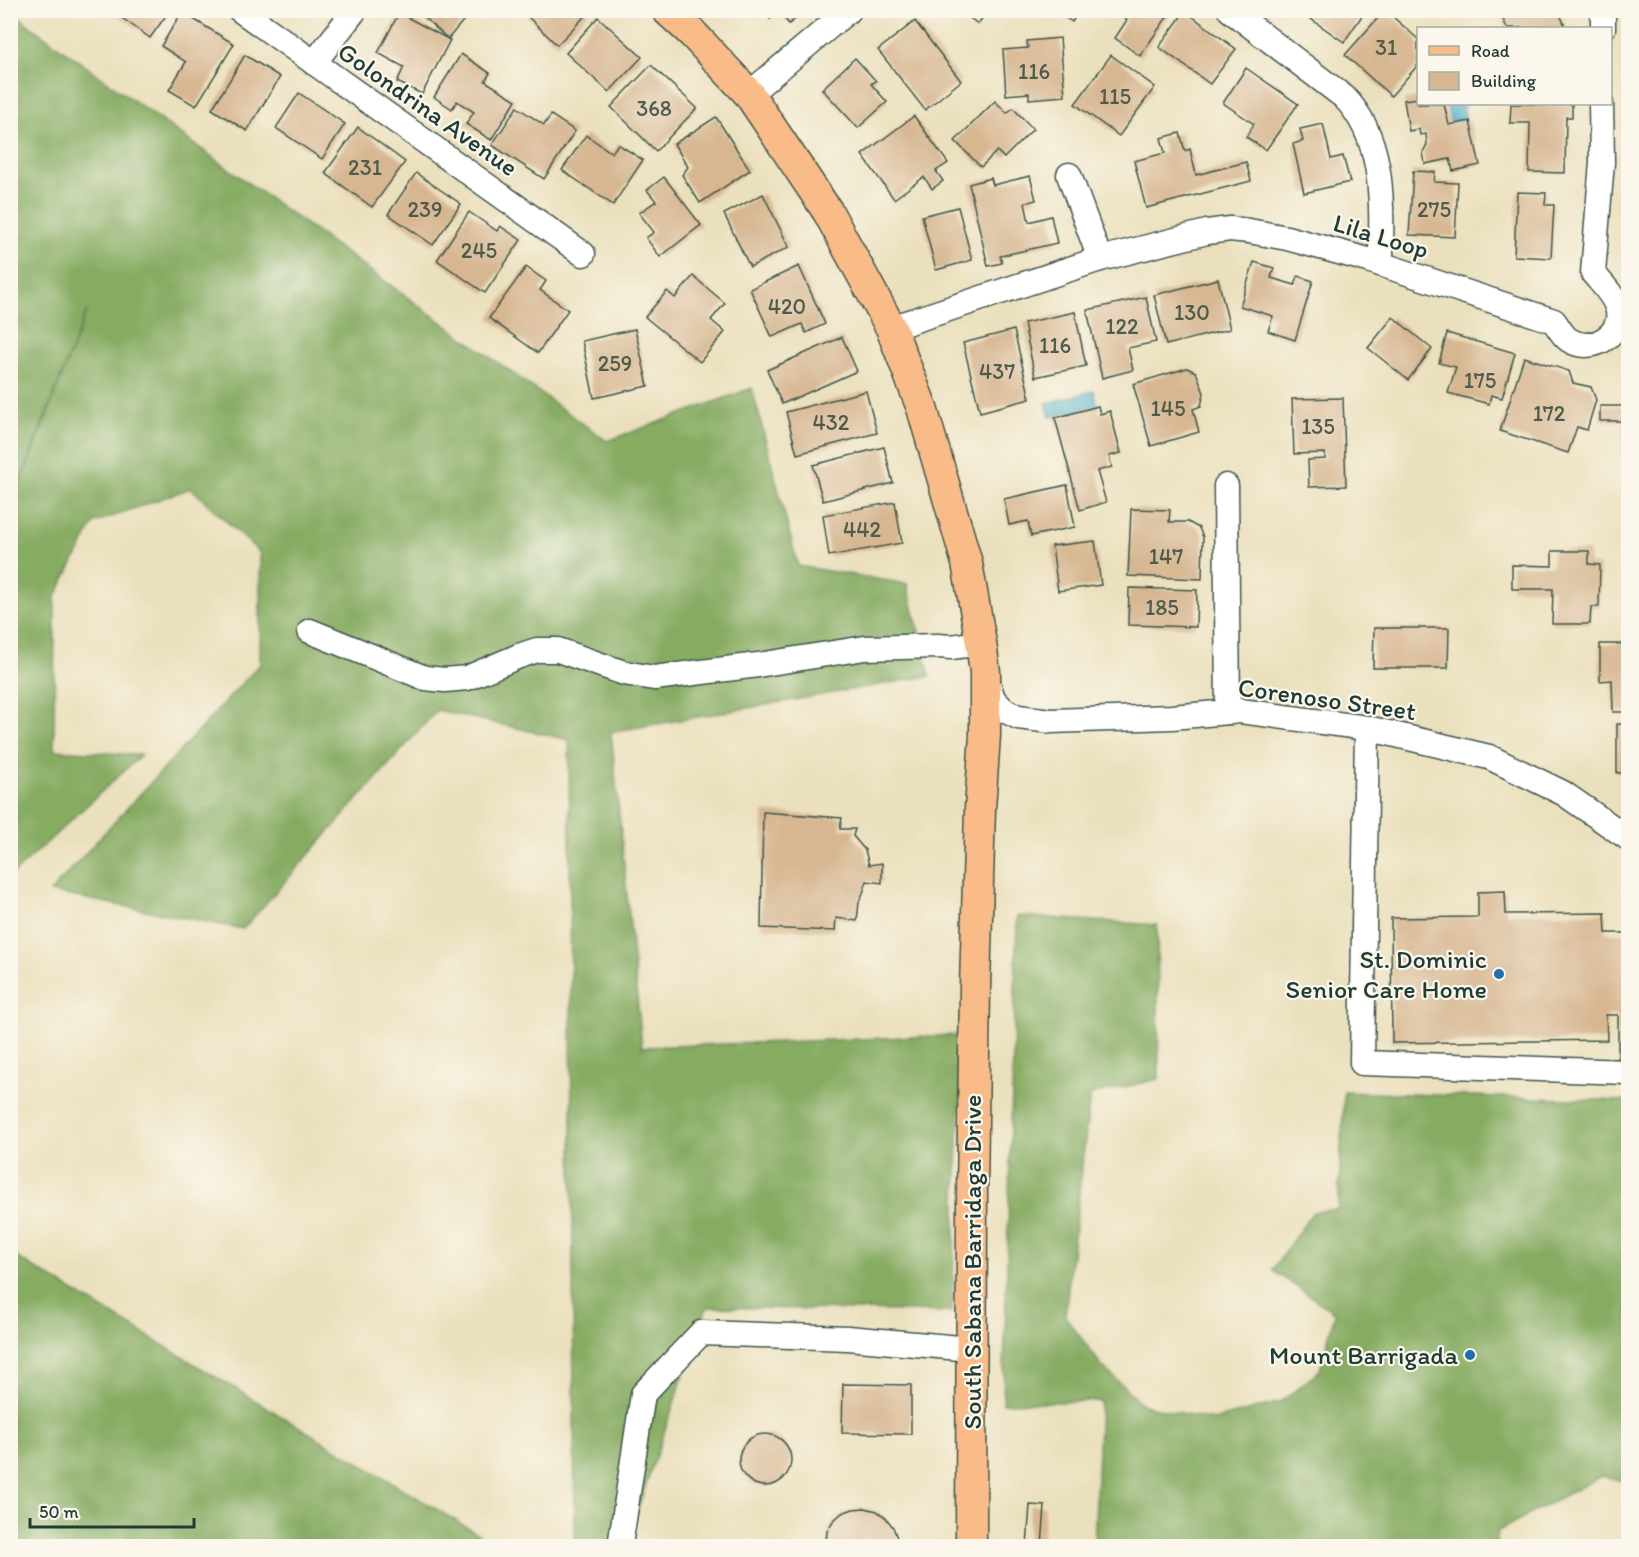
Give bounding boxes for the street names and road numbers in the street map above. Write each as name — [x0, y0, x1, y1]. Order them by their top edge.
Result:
street label: Golondrina Avenue — [332, 35, 524, 183]
street label: Lila Loop — [1329, 206, 1433, 266]
street label: Corenoso Street — [1236, 671, 1418, 727]
street label: South Sabana Barridaga Drive — [956, 1095, 988, 1429]

